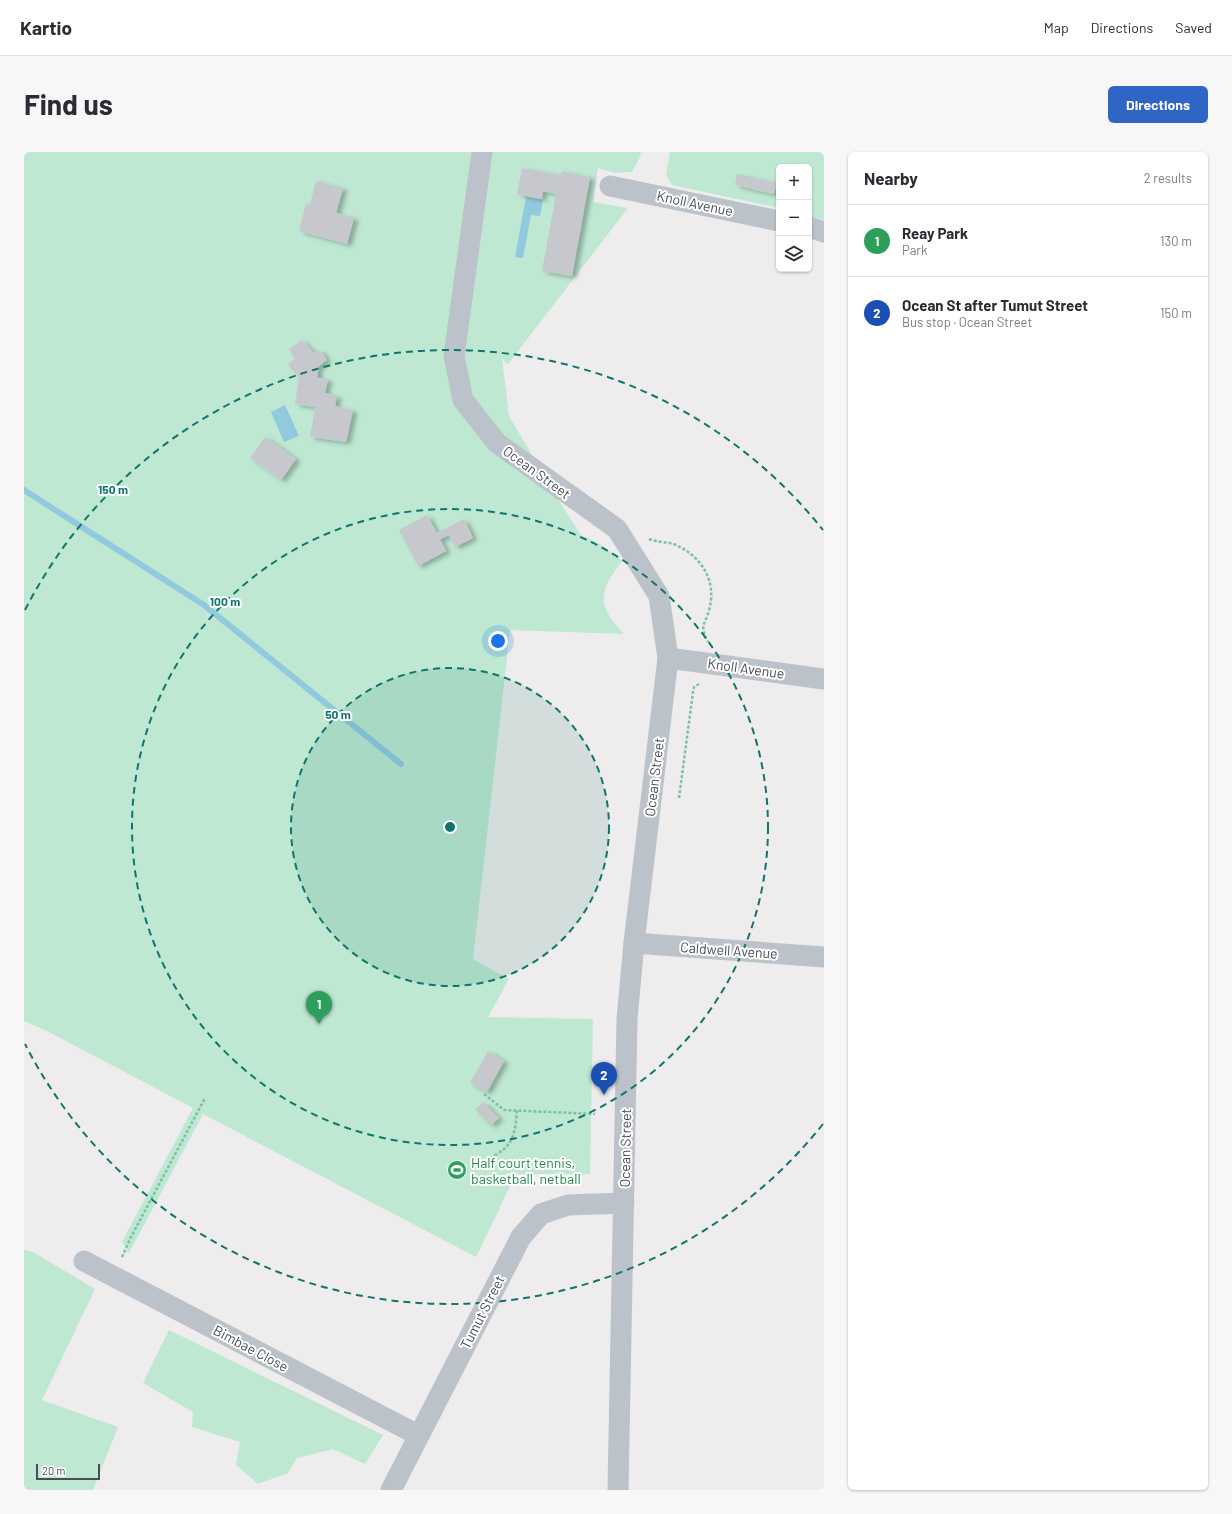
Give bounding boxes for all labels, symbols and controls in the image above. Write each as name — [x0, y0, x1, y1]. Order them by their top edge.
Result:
text: Kartio — [20, 16, 72, 39]
text: Map — [1044, 19, 1069, 36]
text: Directions — [1091, 19, 1153, 36]
text: Saved — [1175, 19, 1212, 36]
button: Directions — [1108, 86, 1208, 123]
text: Find us — [24, 87, 113, 121]
map controls — [776, 164, 812, 272]
button: + — [776, 164, 812, 200]
text: Nearby — [864, 168, 918, 188]
text: 2 results — [1144, 170, 1192, 186]
street label: Knoll Avenue — [655, 187, 735, 219]
button: − — [776, 200, 812, 236]
text: Reay Park — [902, 224, 968, 242]
text: 1 — [875, 233, 879, 249]
text: 130 m — [1160, 233, 1192, 249]
button: layers — [776, 236, 812, 272]
text: Park — [902, 242, 928, 258]
text: Ocean St after Tumut Street — [902, 296, 1088, 314]
text: 2 — [873, 305, 881, 321]
text: 150 m — [1160, 305, 1192, 321]
text: Bus stop · Ocean Street — [902, 314, 1032, 330]
street label: Ocean Street — [500, 442, 574, 502]
text: 150 m — [98, 482, 128, 496]
text: 100 m — [210, 594, 240, 608]
your location — [488, 631, 508, 651]
street label: Knoll Avenue — [707, 654, 785, 682]
text: 50 m — [325, 707, 351, 721]
street label: Ocean Street — [641, 737, 667, 817]
centre of rings — [443, 820, 457, 834]
street label: Caldwell Avenue — [680, 938, 778, 962]
pin: 1 — [306, 991, 332, 1024]
pin: 2 — [591, 1062, 617, 1095]
street label: Ocean Street — [616, 1108, 634, 1188]
place label: Half court tennis, basketball, netball — [471, 1154, 581, 1187]
sports icon: Half court tennis, basketball, netball — [446, 1159, 468, 1181]
street label: Tumut Street — [456, 1272, 508, 1352]
street label: Bimbae Close — [211, 1321, 291, 1375]
scale bar — [36, 1462, 100, 1481]
text: 20 m — [42, 1464, 65, 1477]

